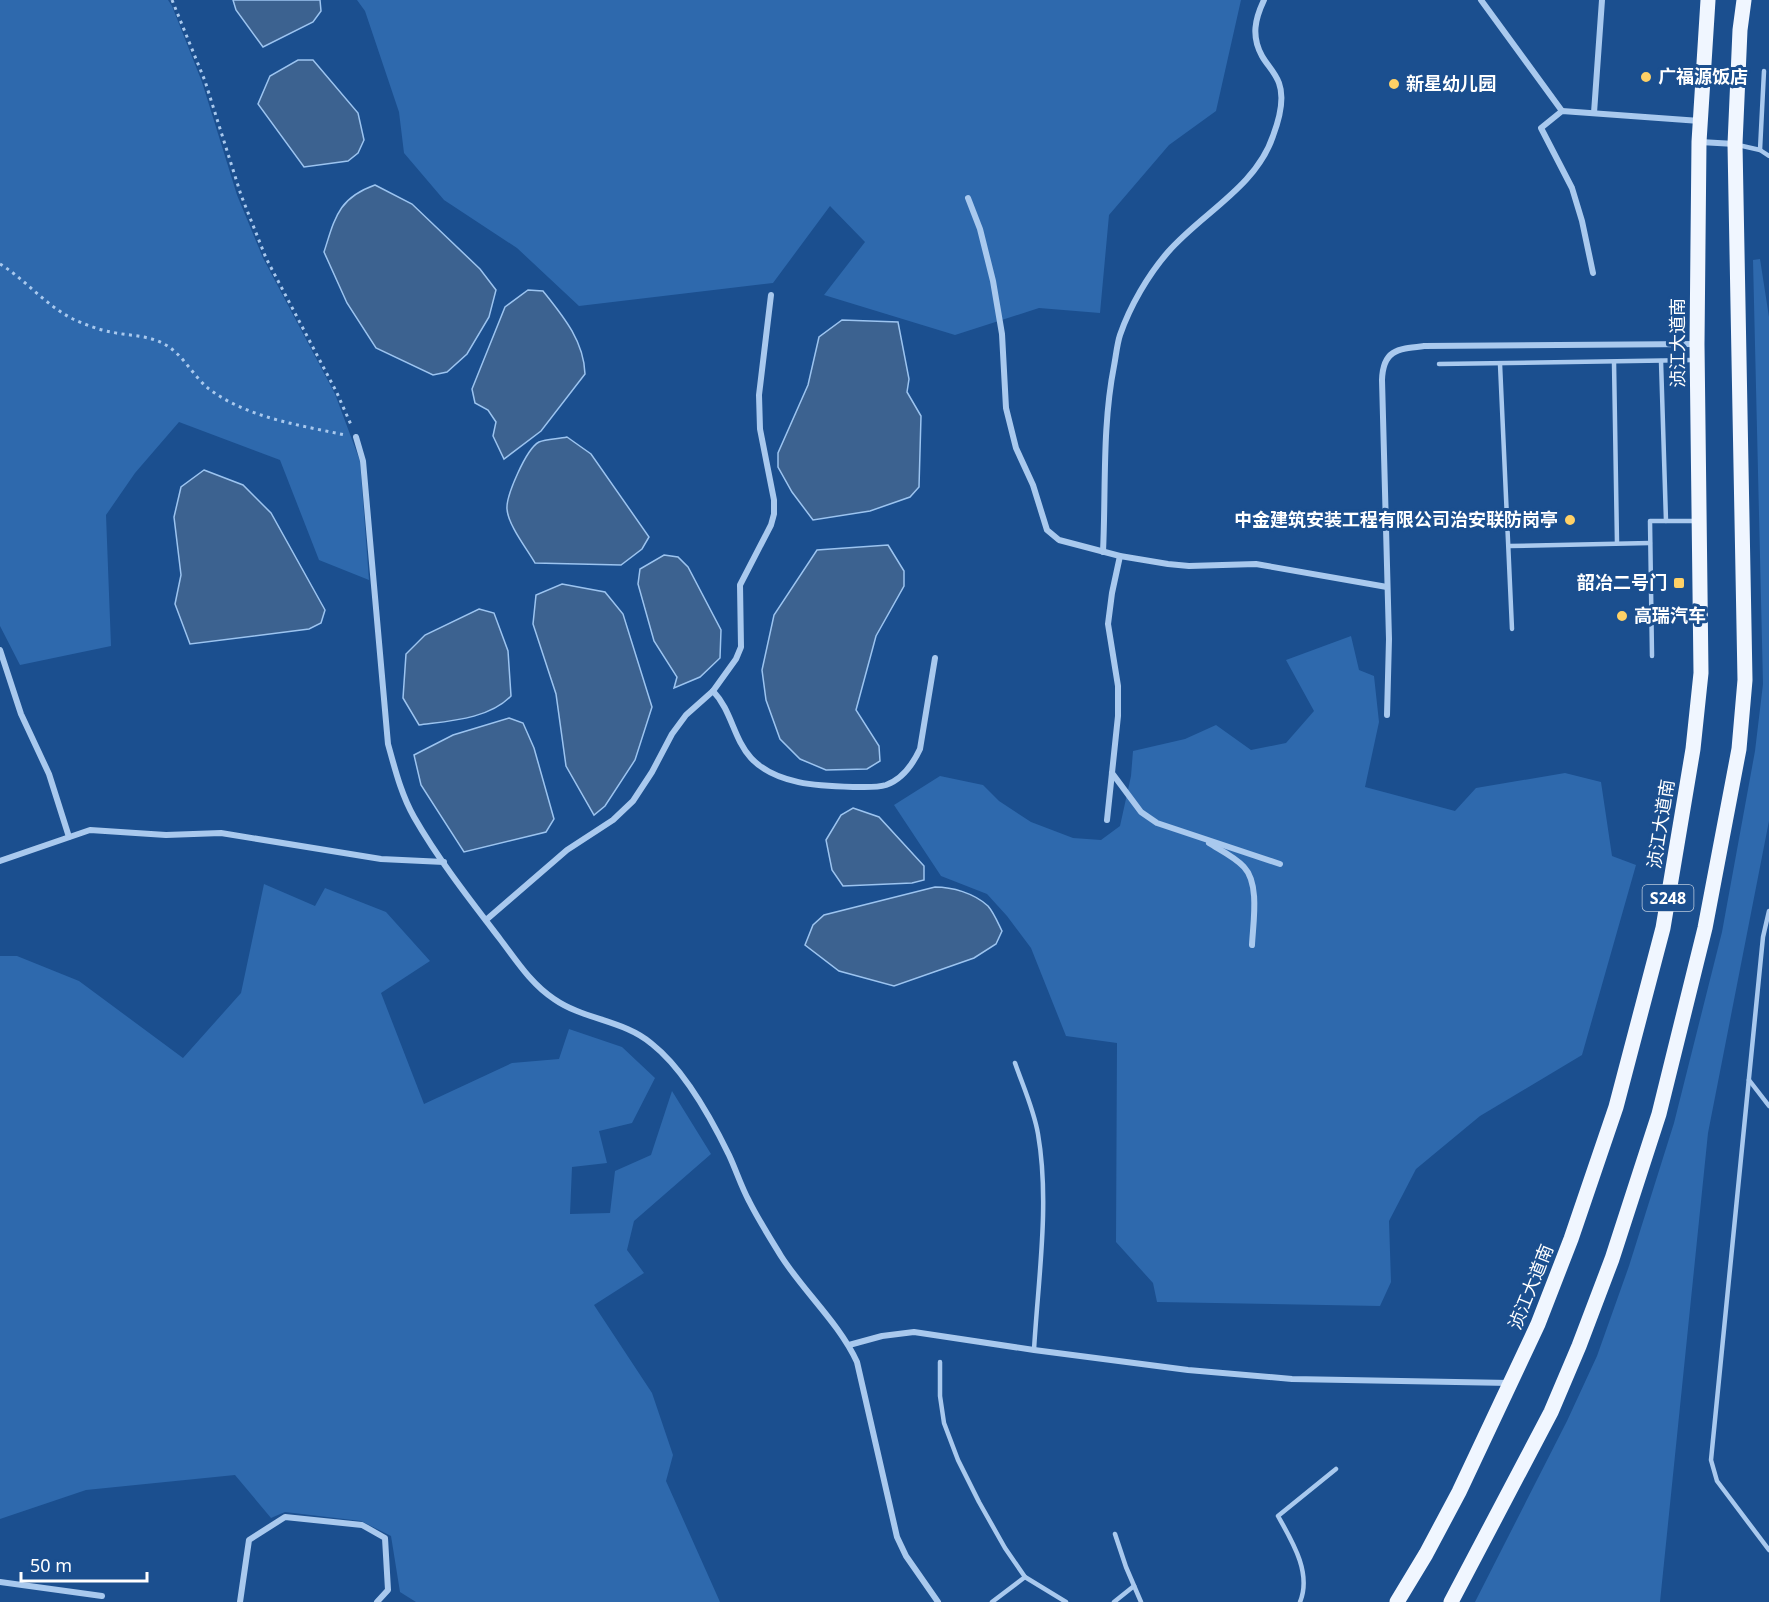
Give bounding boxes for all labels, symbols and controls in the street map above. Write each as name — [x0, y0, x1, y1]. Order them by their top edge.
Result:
place label: 广福源饭店 — [1658, 64, 1748, 88]
marker: 广福源饭店 — [1639, 70, 1653, 84]
place label: 新星幼儿园 — [1406, 71, 1496, 95]
marker: 新星幼儿园 — [1387, 77, 1401, 91]
street label: 浈江大道南 — [1665, 298, 1689, 388]
place label: 中金建筑安装工程有限公司治安联防岗亭 — [1234, 507, 1558, 531]
marker: 中金建筑安装工程有限公司治安联防岗亭 — [1563, 513, 1577, 527]
place label: 韶冶二号门 — [1577, 570, 1667, 594]
marker: 韶冶二号门 — [1672, 576, 1686, 590]
place label: 高瑞汽车 — [1634, 603, 1706, 627]
marker: 高瑞汽车 — [1615, 609, 1629, 623]
street label: 浈江大道南 — [1641, 778, 1679, 870]
road number: S248 — [1642, 885, 1694, 911]
street label: 浈江大道南 — [1502, 1240, 1558, 1333]
scale bar — [21, 1545, 147, 1583]
text: 50 m — [30, 1553, 72, 1577]

